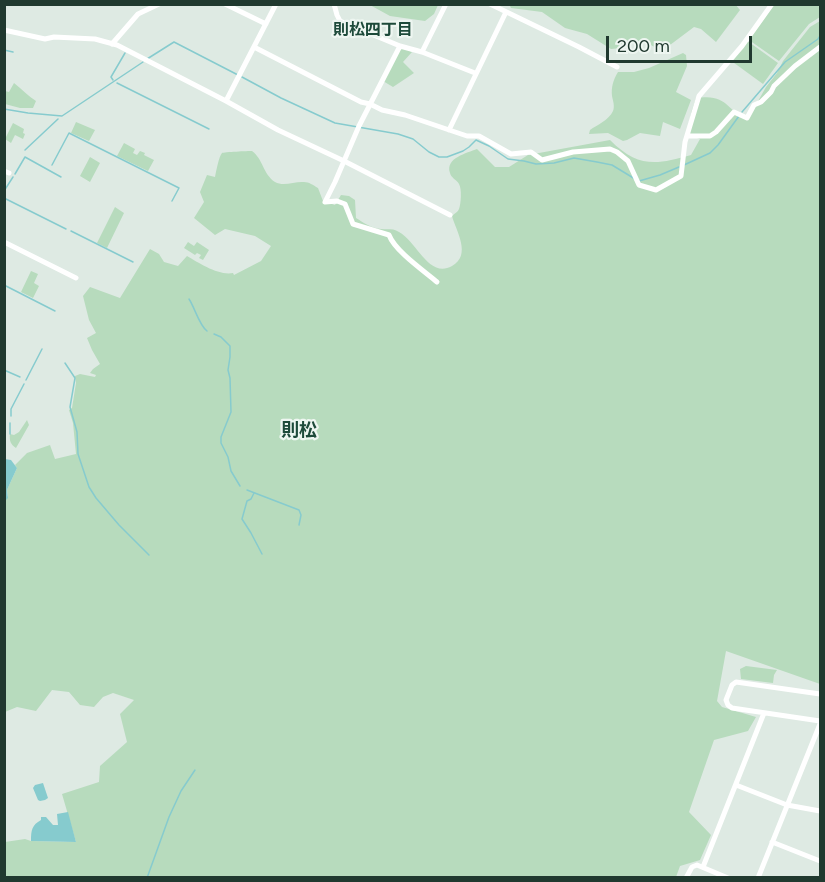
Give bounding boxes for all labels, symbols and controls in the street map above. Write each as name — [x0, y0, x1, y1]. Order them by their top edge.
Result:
district label: 則松四丁目 — [333, 20, 413, 40]
scale bar — [609, 24, 754, 62]
text: 200 m — [617, 35, 670, 57]
district label: 則松 — [281, 420, 317, 442]

